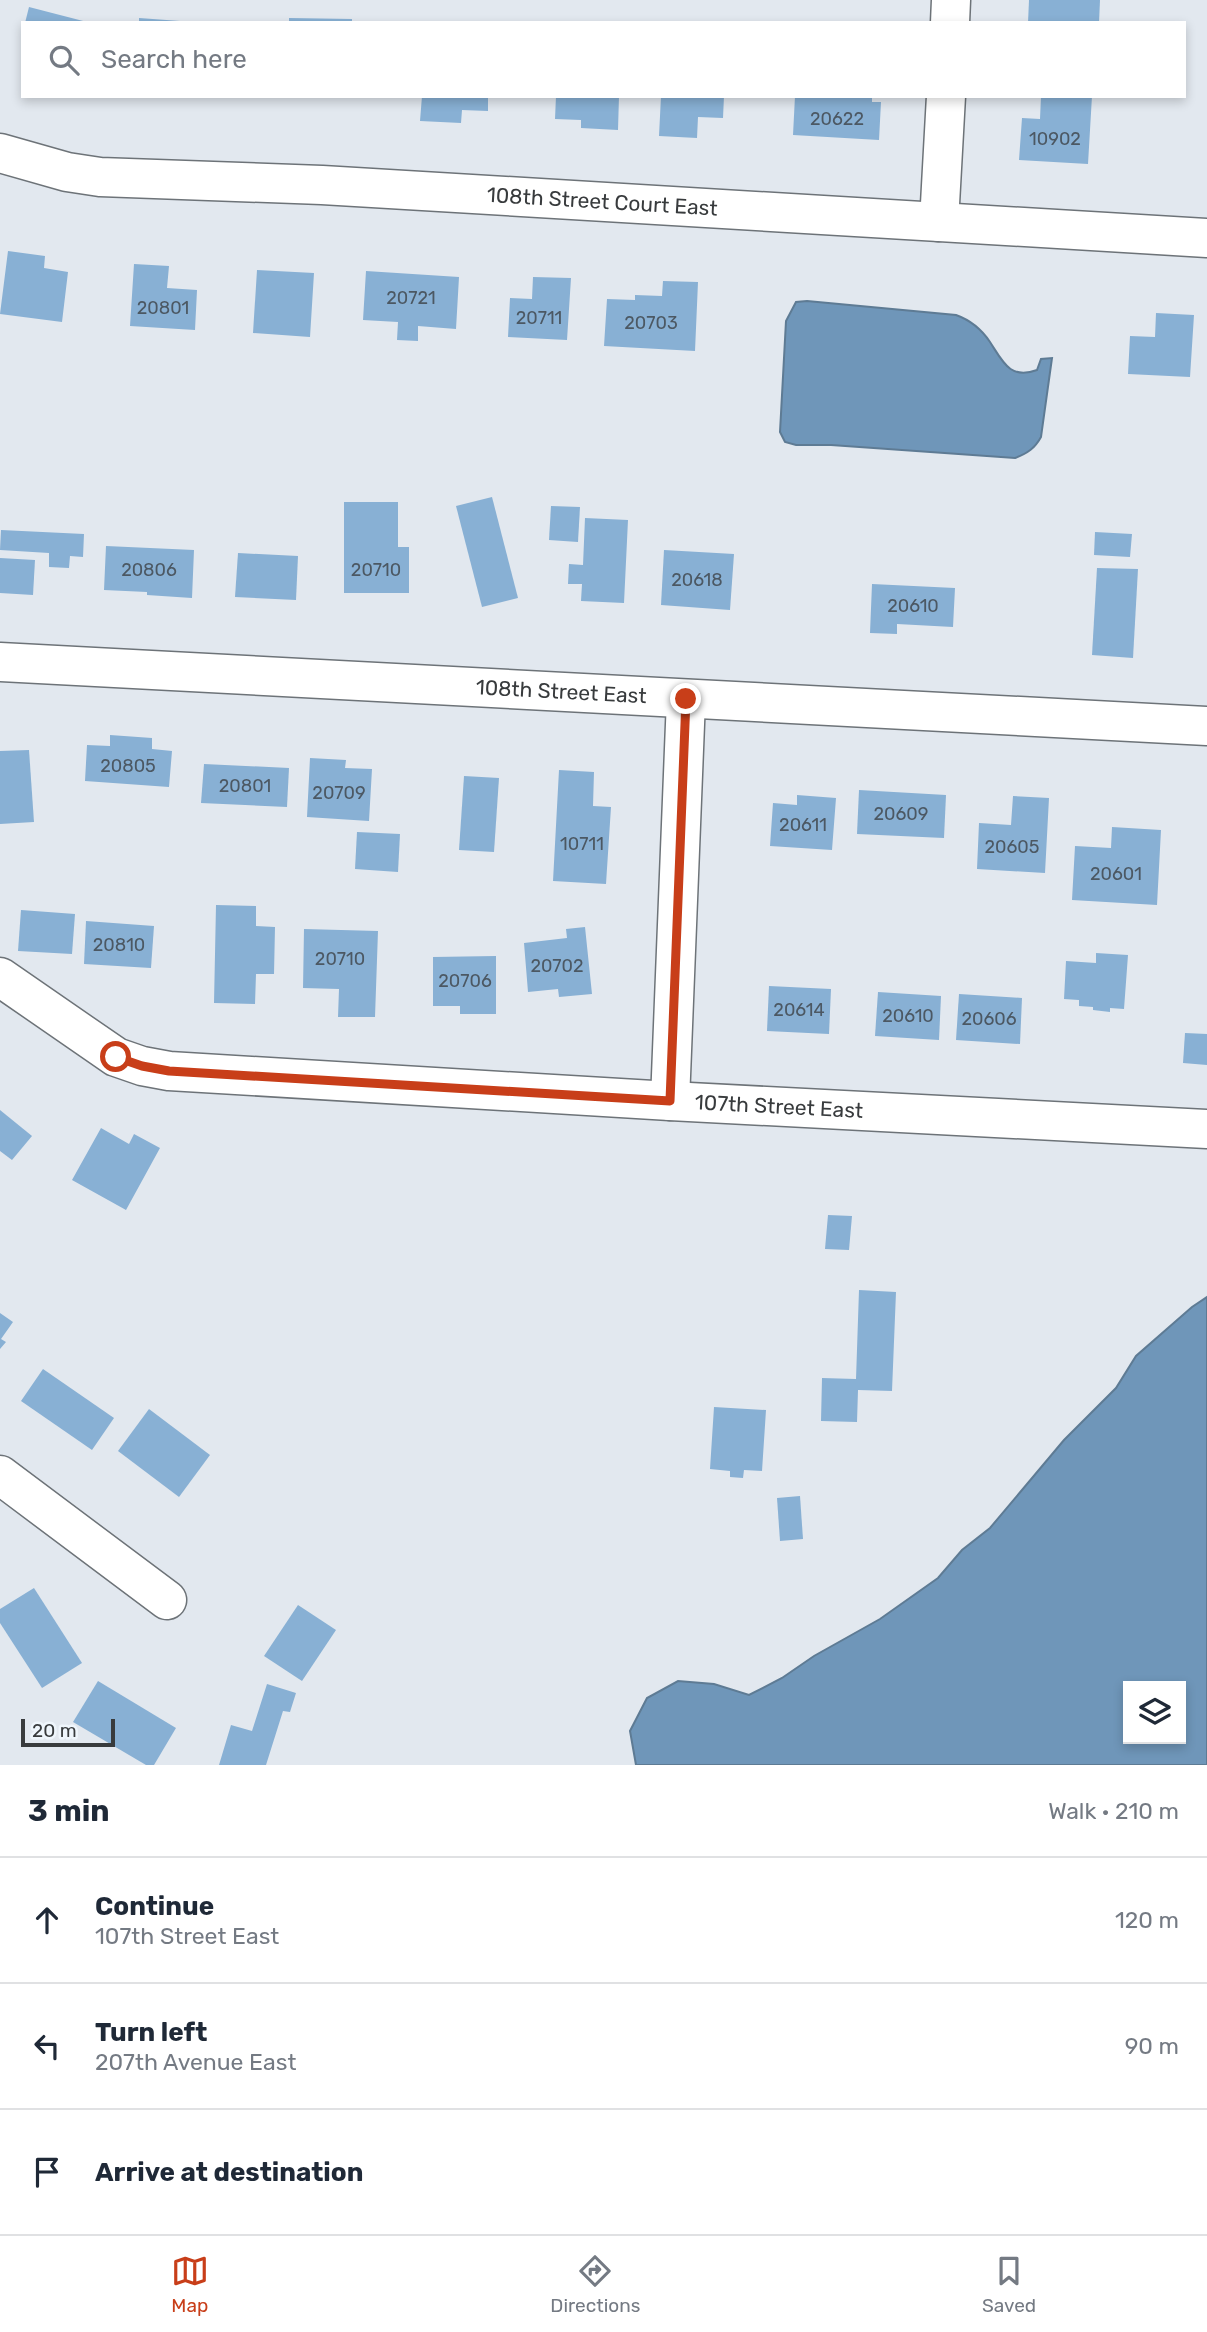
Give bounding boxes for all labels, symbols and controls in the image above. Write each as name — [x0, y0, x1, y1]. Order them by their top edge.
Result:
search box — [21, 21, 1186, 98]
icon: search — [45, 41, 83, 79]
text: Search here — [101, 44, 247, 75]
house number: 20622 — [810, 108, 864, 130]
house number: 10902 — [1029, 128, 1081, 150]
street label: 108th Street Court East — [486, 182, 718, 221]
house number: 20721 — [386, 287, 436, 309]
house number: 20801 — [137, 297, 189, 319]
house number: 20711 — [516, 307, 562, 329]
house number: 20703 — [624, 312, 678, 334]
house number: 20806 — [121, 559, 177, 581]
house number: 20710 — [351, 559, 401, 581]
house number: 20618 — [671, 569, 723, 591]
house number: 20610 — [887, 595, 939, 617]
street label: 108th Street East — [475, 674, 647, 708]
route end — [670, 683, 701, 714]
house number: 20805 — [100, 755, 156, 777]
house number: 20801 — [219, 775, 271, 797]
house number: 20709 — [312, 782, 366, 804]
house number: 20609 — [874, 803, 928, 825]
house number: 20611 — [779, 814, 827, 836]
house number: 10711 — [560, 833, 604, 855]
house number: 20605 — [985, 836, 1039, 858]
house number: 20601 — [1090, 863, 1142, 885]
house number: 20810 — [93, 934, 145, 956]
house number: 20710 — [315, 948, 365, 970]
house number: 20702 — [530, 955, 584, 977]
house number: 20706 — [438, 970, 492, 992]
house number: 20614 — [773, 999, 825, 1021]
house number: 20610 — [882, 1005, 934, 1027]
house number: 20606 — [961, 1008, 1017, 1030]
route start — [100, 1041, 131, 1072]
street label: 107th Street East — [694, 1089, 864, 1123]
map controls — [1123, 1681, 1186, 1744]
button: layers — [1123, 1681, 1186, 1744]
scale bar — [21, 1716, 116, 1748]
text: 20 m — [32, 1719, 77, 1742]
text: 3 min — [28, 1793, 110, 1829]
text: Walk · 210 m — [1048, 1797, 1179, 1825]
text: Continue — [95, 1891, 214, 1922]
icon: ahead — [28, 1901, 66, 1939]
text: 120 m — [1115, 1906, 1179, 1934]
text: 107th Street East — [95, 1922, 279, 1950]
text: Turn left — [95, 2017, 207, 2048]
icon: left — [28, 2027, 66, 2065]
text: 90 m — [1125, 2032, 1179, 2060]
text: 207th Avenue East — [95, 2048, 296, 2076]
icon: arrive — [28, 2153, 66, 2191]
text: Arrive at destination — [95, 2157, 363, 2188]
tab: Map — [171, 2252, 209, 2317]
tab: Directions — [550, 2252, 640, 2317]
tab: Saved — [982, 2252, 1036, 2317]

